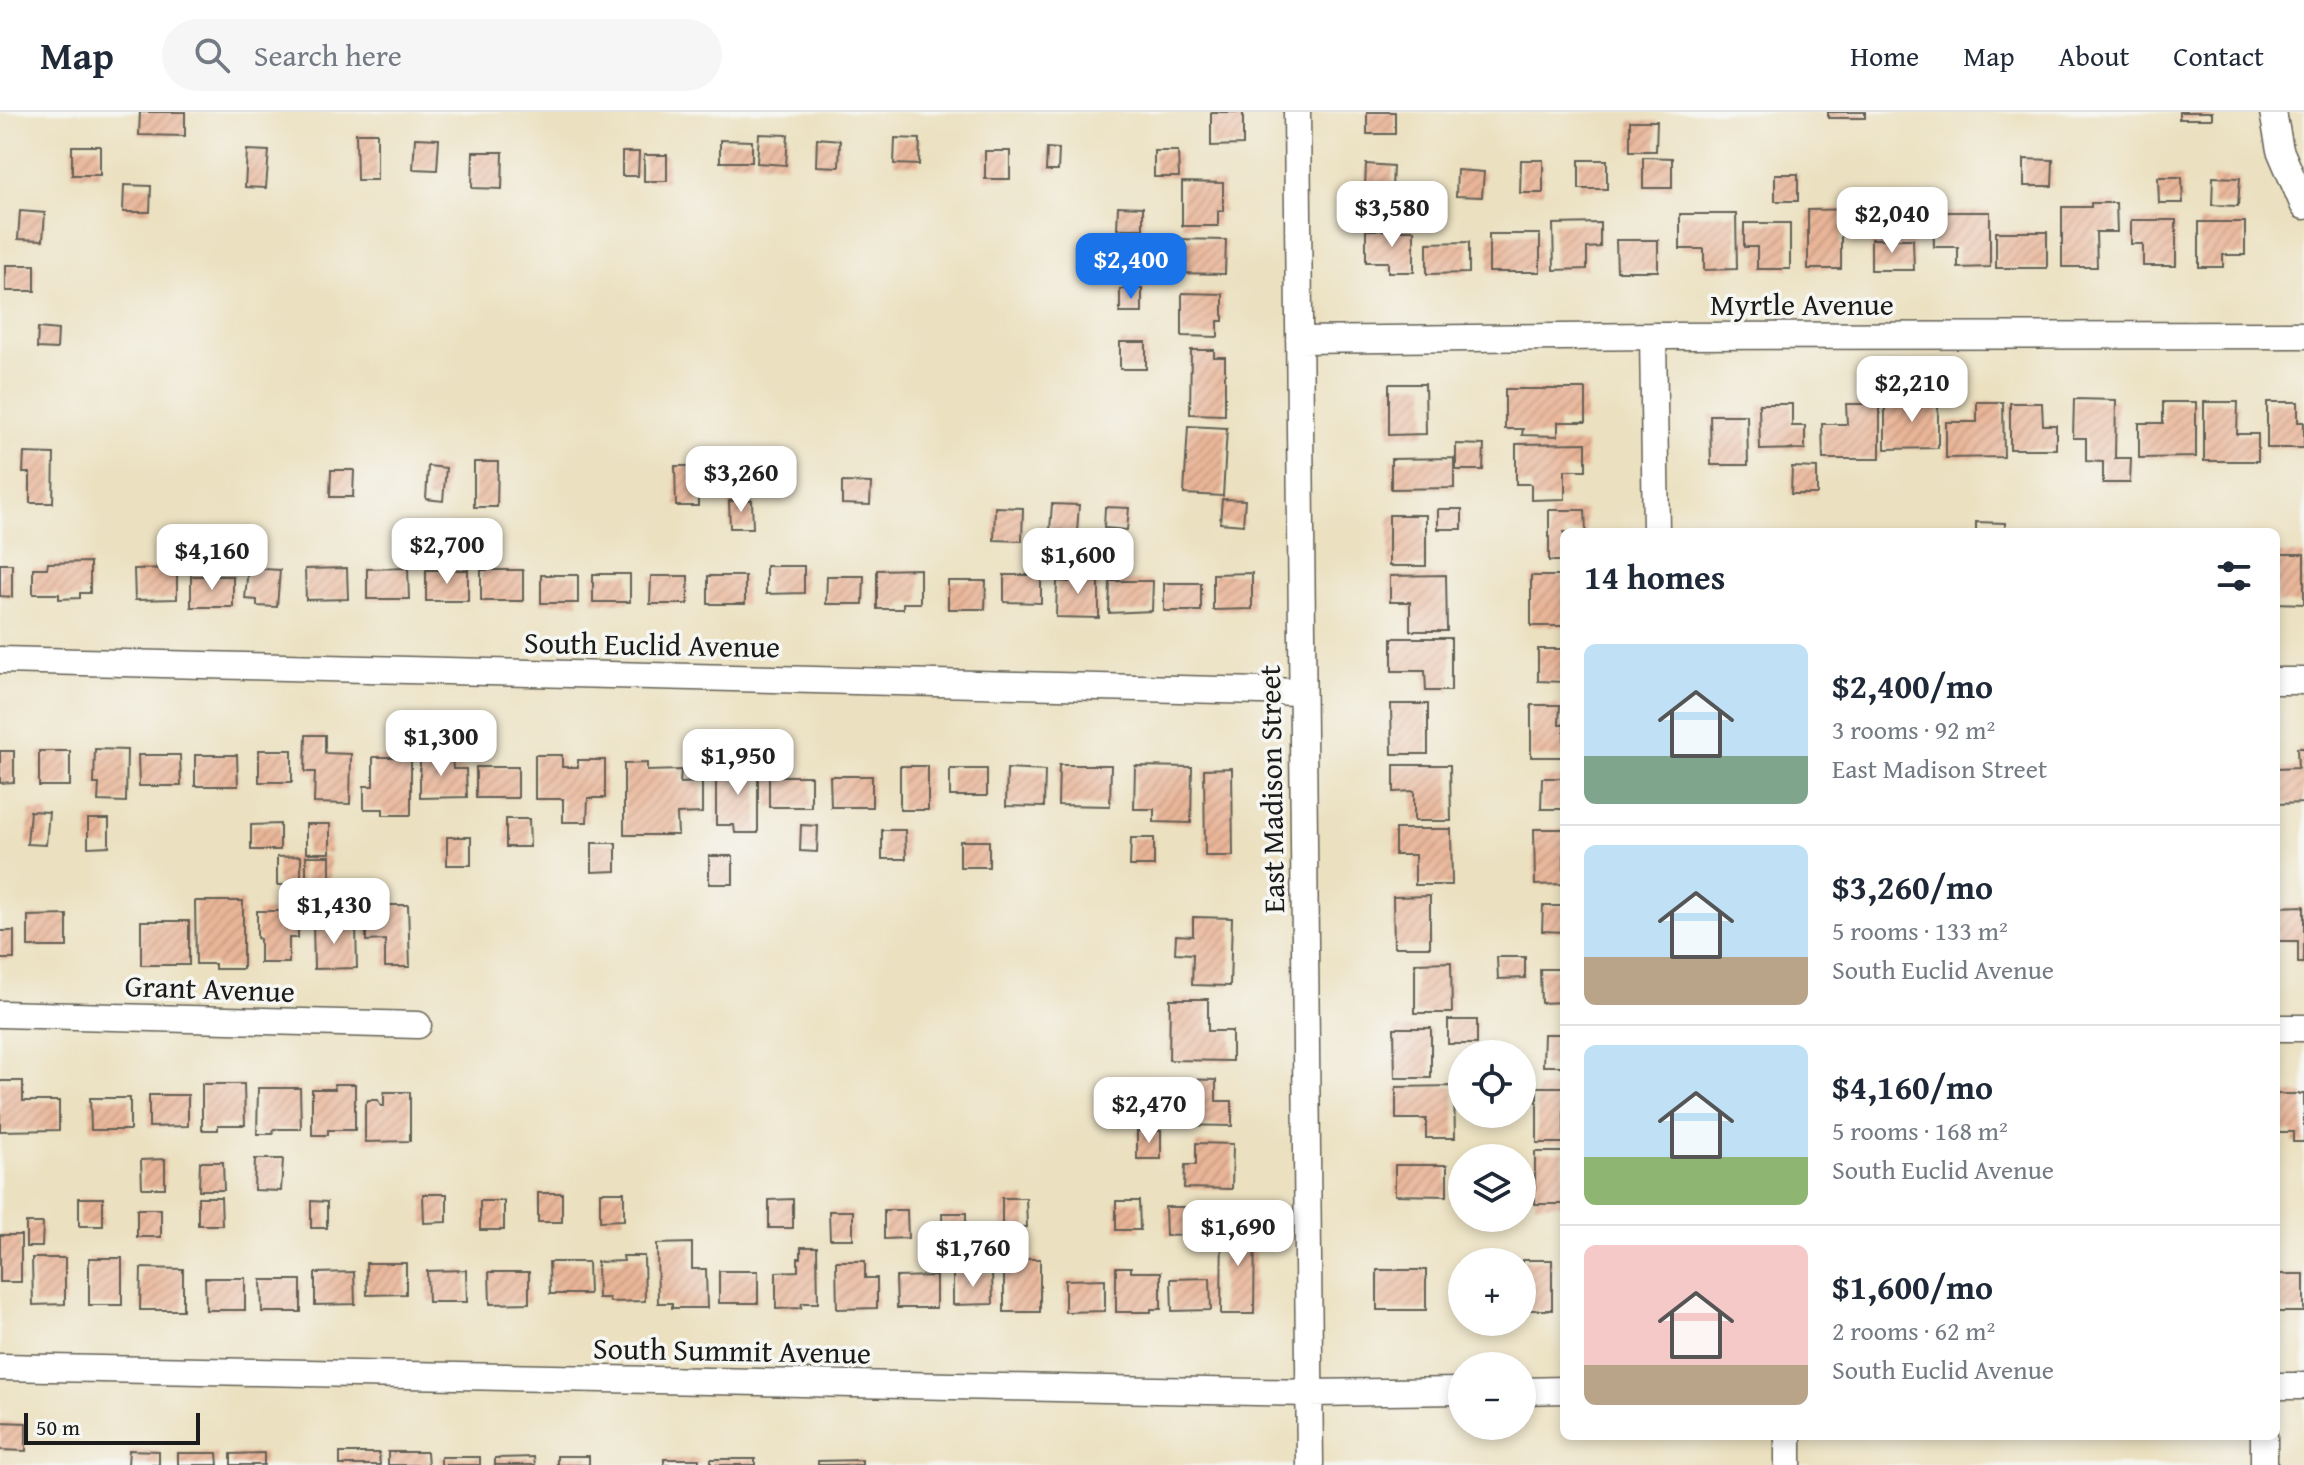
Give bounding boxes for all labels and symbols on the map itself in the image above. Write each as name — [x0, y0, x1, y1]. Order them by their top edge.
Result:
pin: $3,580 — [1327, 181, 1457, 249]
pin: $2,040 — [1827, 187, 1957, 255]
pin: $2,400 — [1066, 233, 1196, 301]
street label: Myrtle Avenue — [1710, 282, 1894, 326]
pin: $2,210 — [1847, 356, 1977, 424]
pin: $3,260 — [676, 446, 806, 514]
pin: $2,700 — [382, 518, 512, 586]
pin: $4,160 — [147, 524, 277, 592]
pin: $1,600 — [1013, 528, 1143, 596]
street label: South Euclid Avenue — [524, 620, 780, 668]
street label: East Madison Street — [1247, 664, 1295, 913]
pin: $1,300 — [376, 710, 506, 778]
pin: $1,950 — [673, 729, 803, 797]
pin: $1,430 — [269, 878, 399, 946]
street label: Grant Avenue — [124, 963, 296, 1013]
pin: $2,470 — [1084, 1077, 1214, 1145]
pin: $1,690 — [1173, 1200, 1303, 1268]
pin: $1,760 — [908, 1221, 1038, 1289]
street label: South Summit Avenue — [593, 1326, 871, 1374]
scale bar — [24, 1409, 200, 1445]

